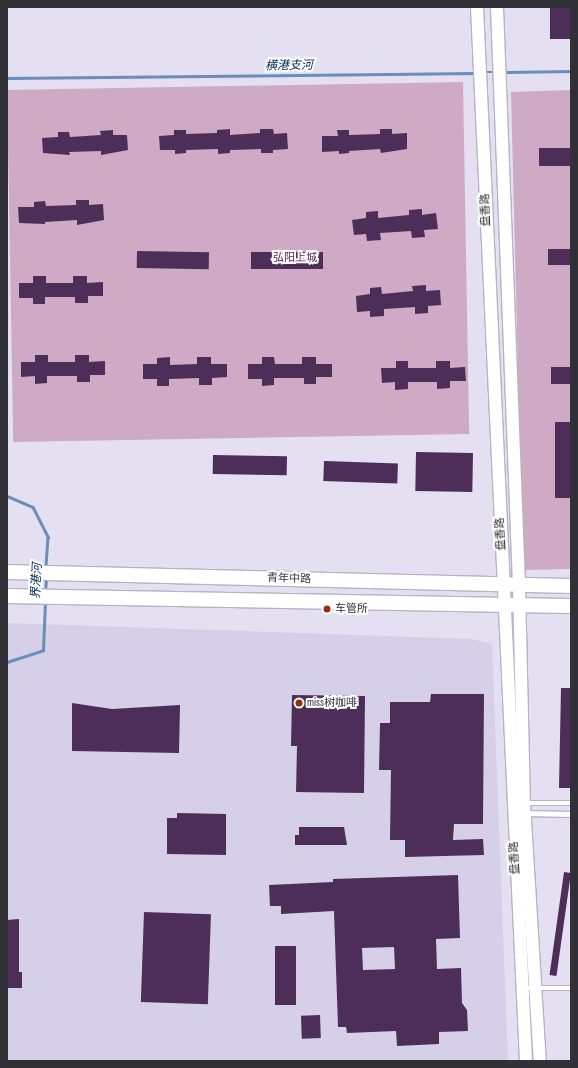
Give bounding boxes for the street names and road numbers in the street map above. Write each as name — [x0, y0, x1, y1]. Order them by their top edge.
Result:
street label: 盘香路 — [479, 193, 493, 227]
street label: 盘香路 — [494, 517, 508, 551]
street label: 青年中路 — [267, 572, 311, 586]
street label: 盘香路 — [508, 841, 522, 875]

